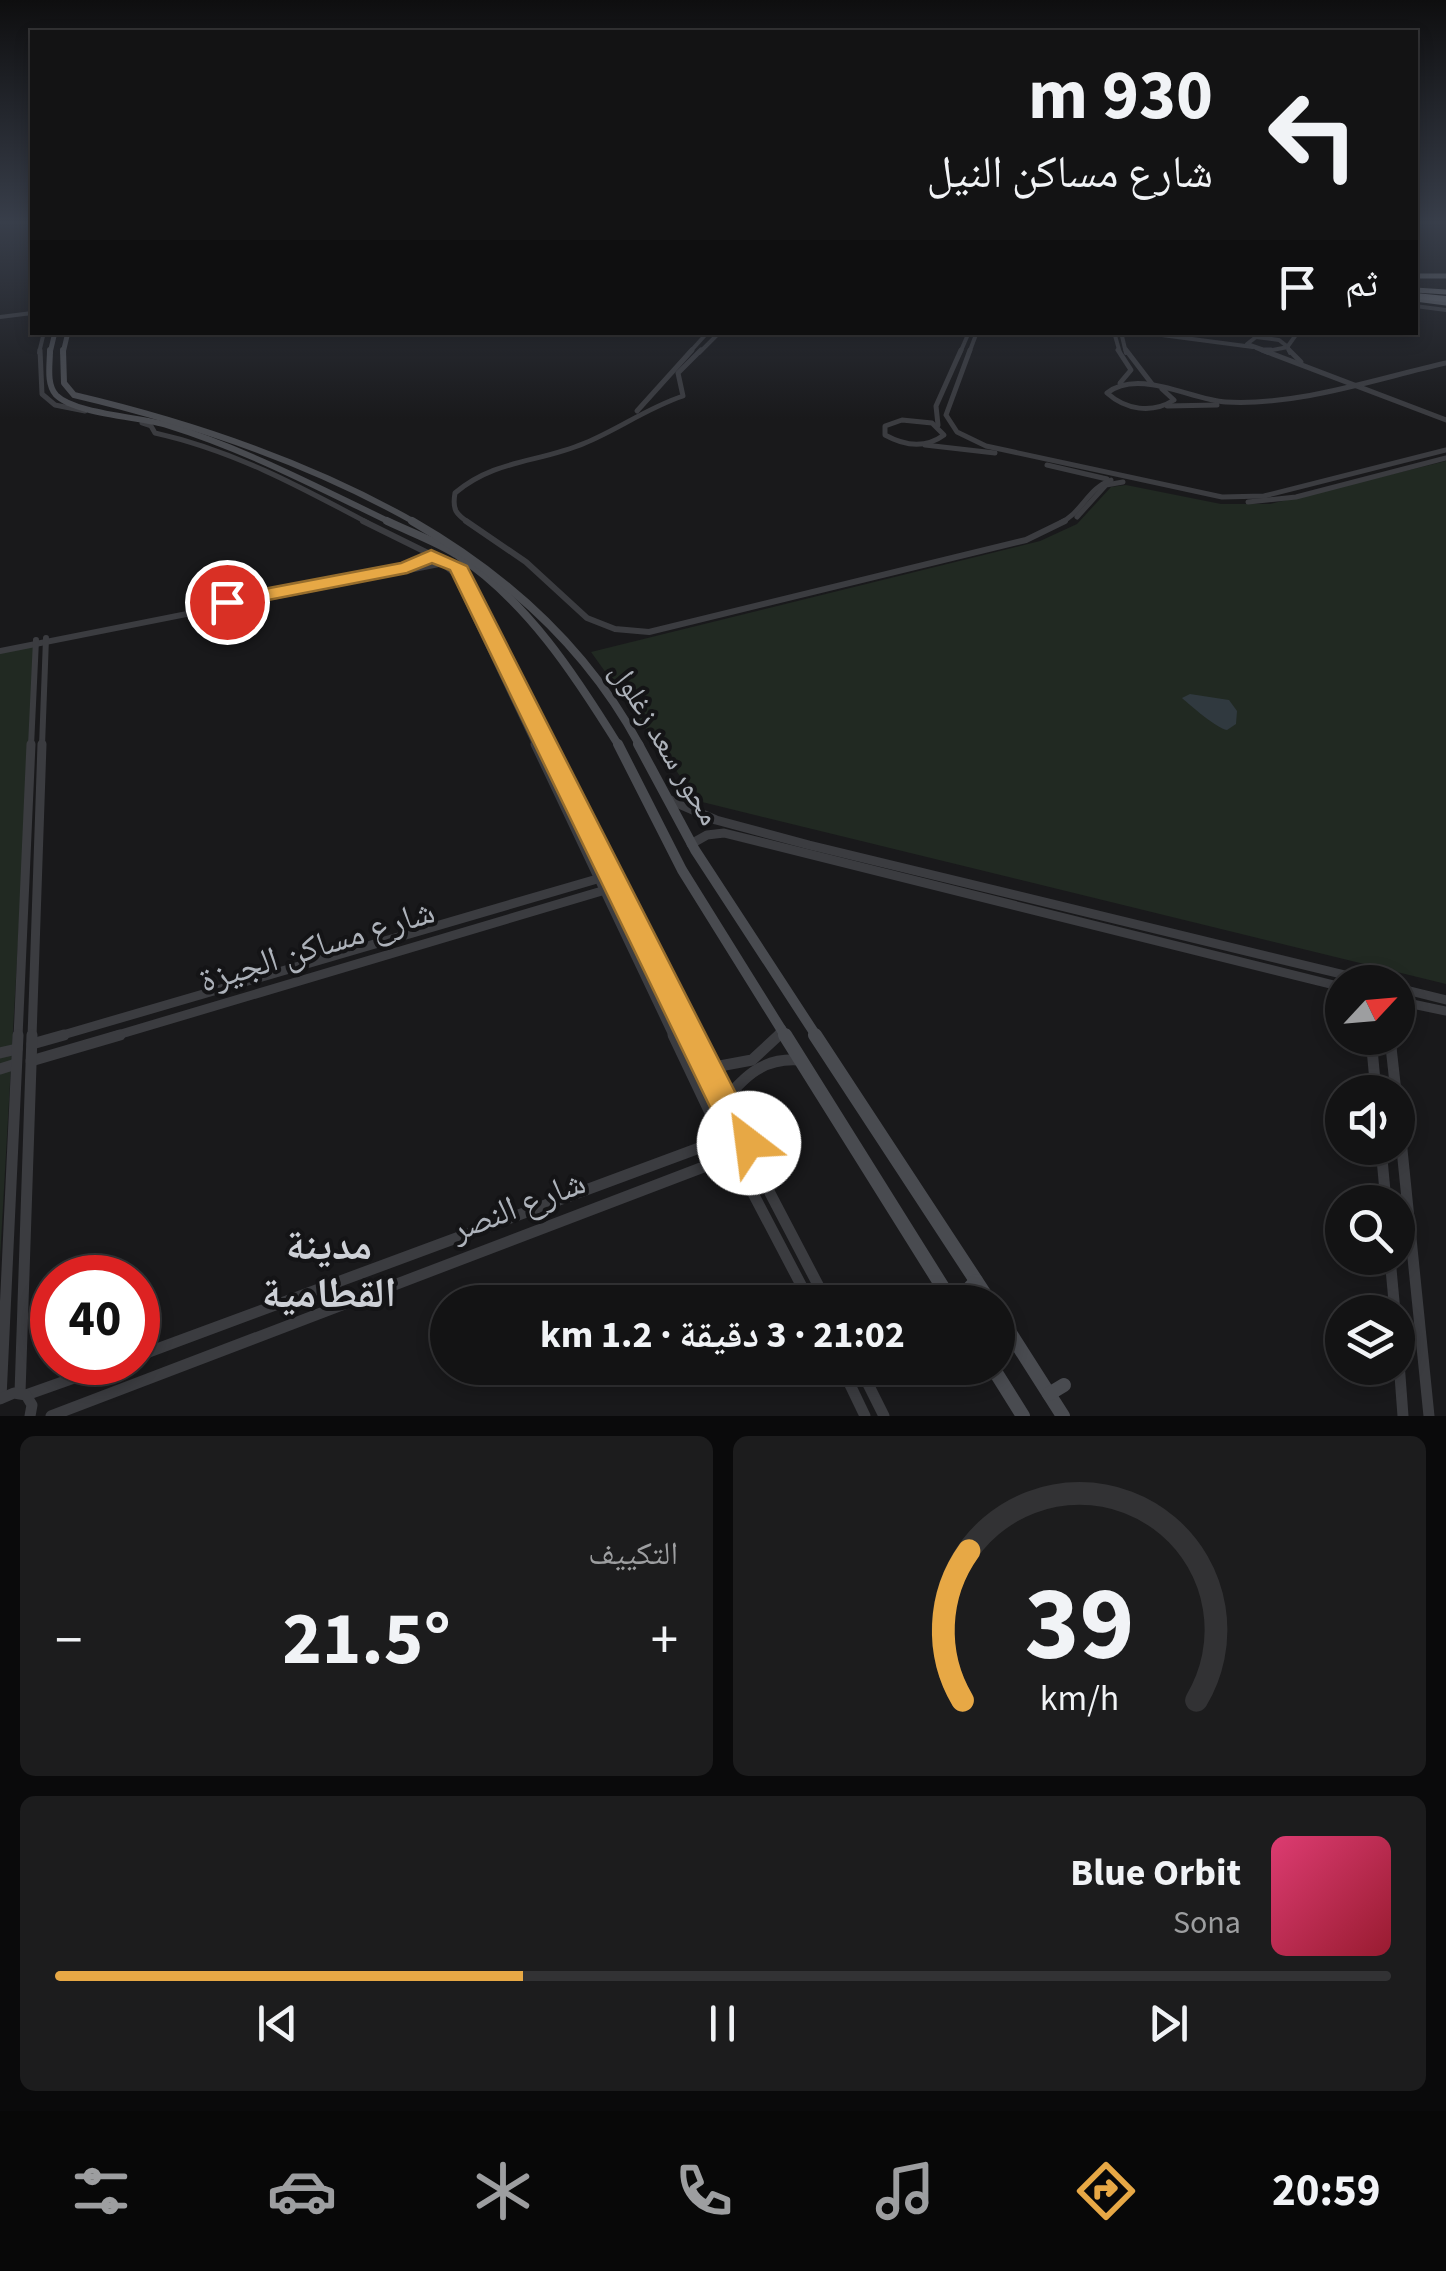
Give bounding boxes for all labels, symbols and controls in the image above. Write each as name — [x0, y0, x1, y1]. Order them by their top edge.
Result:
text: 930 m — [1028, 46, 1213, 146]
icon: left — [1248, 70, 1378, 200]
text: شارع مساكن النيل — [927, 141, 1213, 205]
text: ثم — [1345, 257, 1378, 311]
icon: arrive — [1270, 260, 1325, 315]
pin — [185, 560, 270, 645]
icon: arrive — [200, 575, 255, 630]
street label: محور سعد زغلول — [599, 654, 731, 834]
street label: شارع مساكن الجيزة — [193, 886, 441, 1006]
north arrow — [1325, 965, 1415, 1055]
map controls — [1325, 965, 1415, 1385]
button: sound — [1325, 1075, 1415, 1165]
position arrow — [697, 1091, 801, 1195]
street label: شارع النصر — [442, 1157, 593, 1255]
button: search — [1325, 1185, 1415, 1275]
district label: مدينة القطامية — [262, 1216, 396, 1324]
speed limit sign: 40 — [30, 1255, 160, 1385]
button: layers — [1325, 1295, 1415, 1385]
text: 21:02 · 3 دقيقة · 1.2 km — [540, 1308, 905, 1362]
text: التكييف — [588, 1531, 678, 1577]
text: 39 — [1025, 1552, 1134, 1700]
text: 21.5° — [282, 1586, 451, 1693]
text: − — [55, 1602, 82, 1680]
text: + — [651, 1602, 678, 1680]
text: km/h — [1040, 1673, 1119, 1724]
text: Blue Orbit — [1070, 1846, 1241, 1900]
text: Sona — [1173, 1900, 1241, 1946]
icon: previous — [250, 1996, 305, 2051]
icon: pause — [695, 1996, 750, 2051]
icon: next — [1141, 1996, 1196, 2051]
icon: filters — [66, 2156, 136, 2226]
icon: car — [267, 2156, 337, 2226]
icon: climate — [468, 2156, 538, 2226]
icon: phone — [669, 2156, 739, 2226]
icon: music — [870, 2156, 940, 2226]
icon: directions — [1071, 2156, 1141, 2226]
text: 20:59 — [1272, 2159, 1380, 2223]

